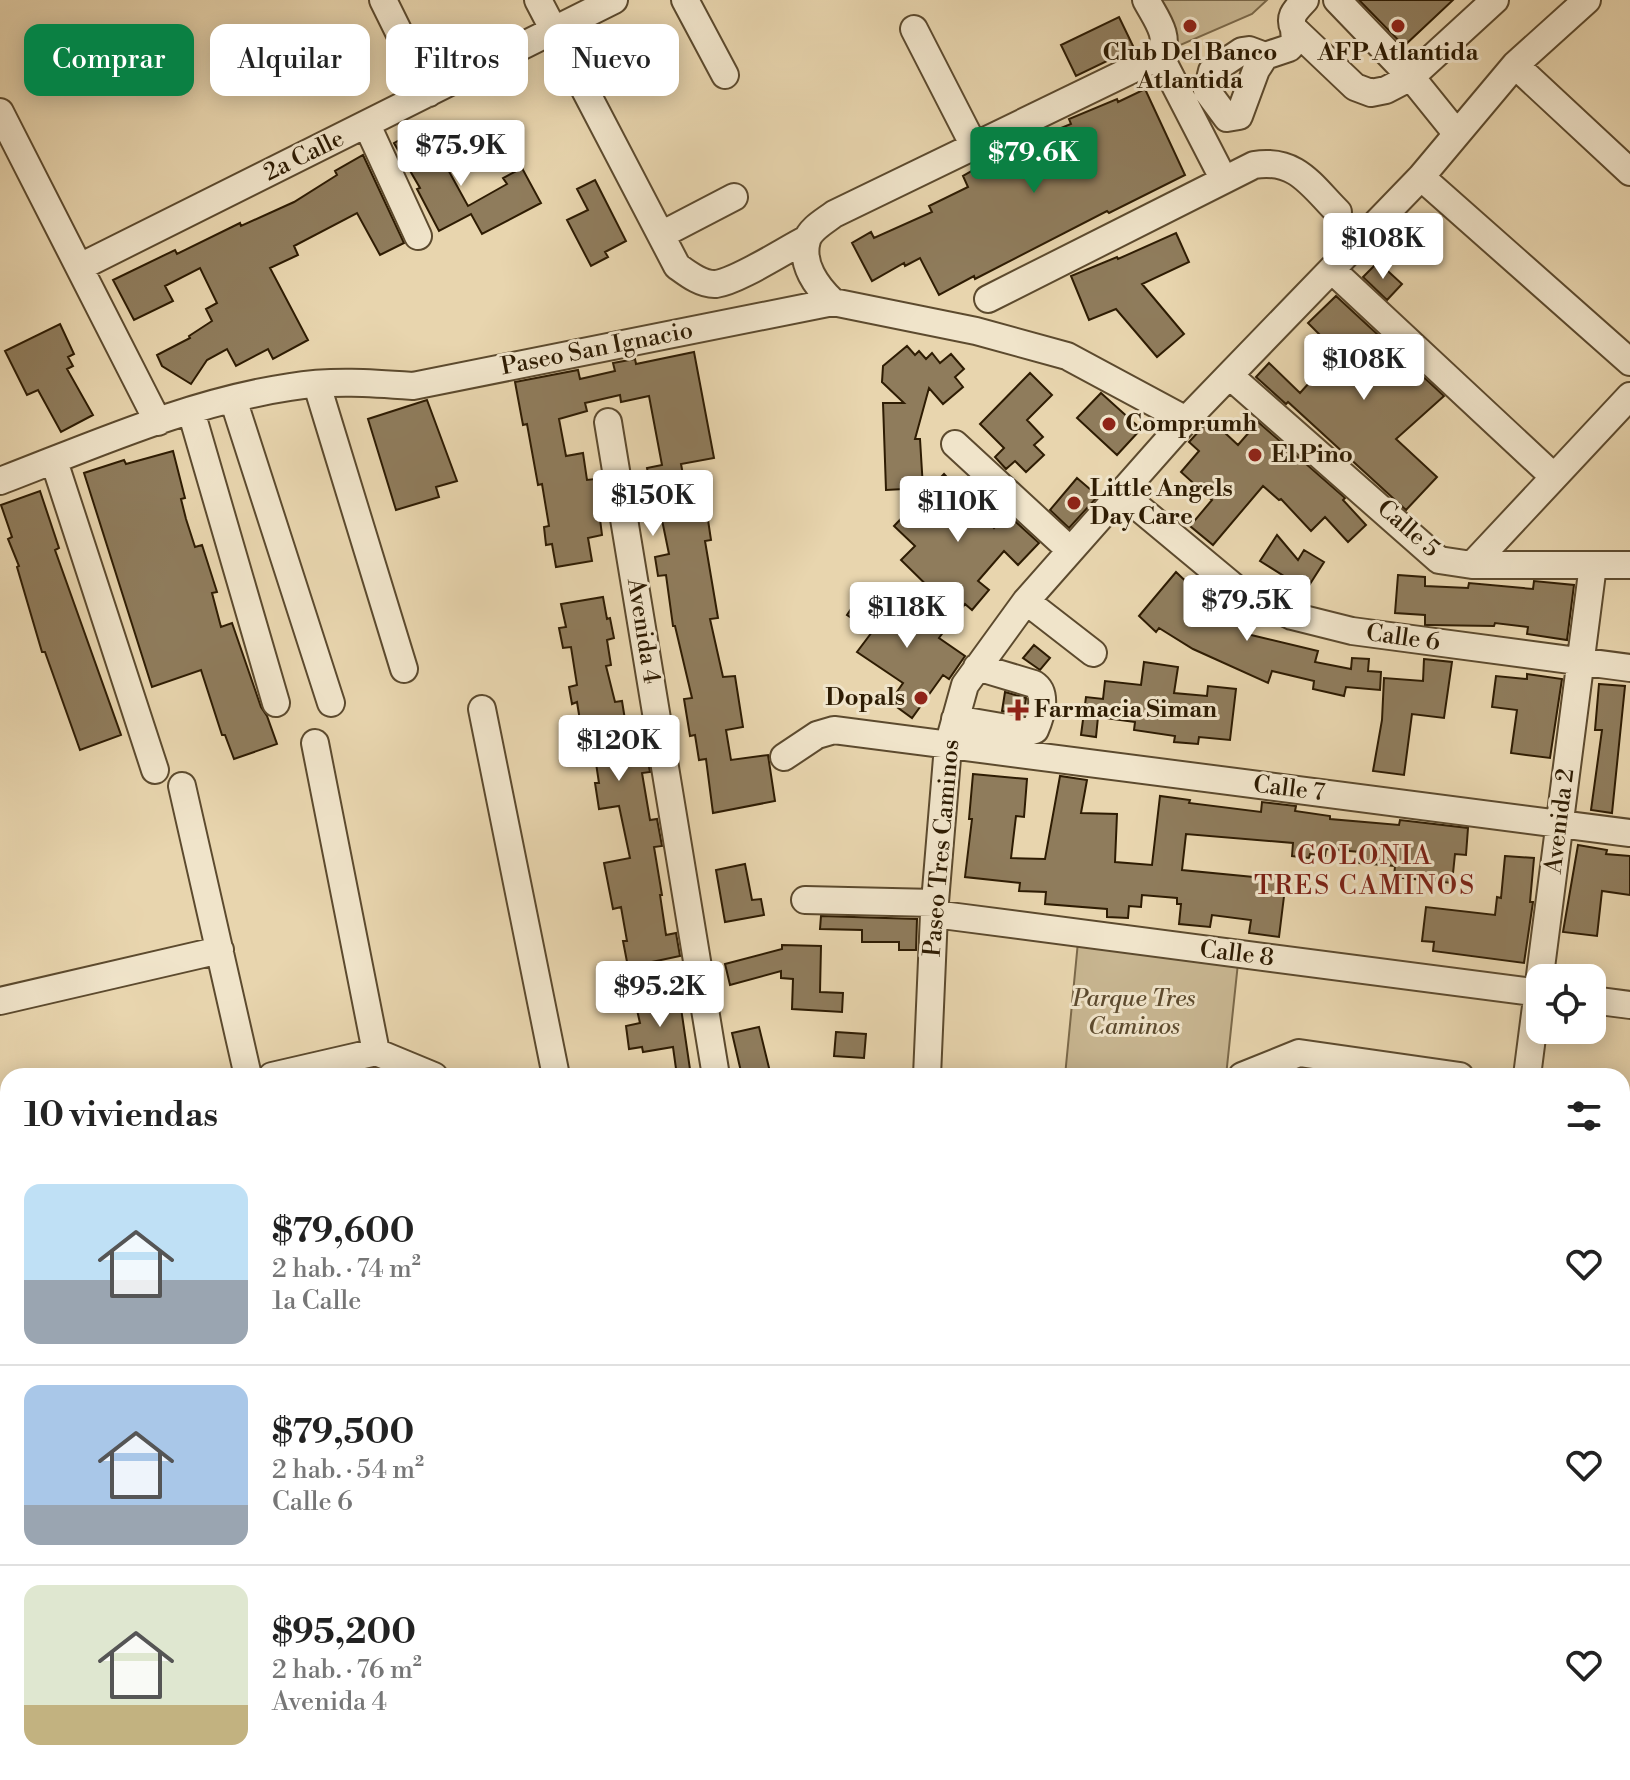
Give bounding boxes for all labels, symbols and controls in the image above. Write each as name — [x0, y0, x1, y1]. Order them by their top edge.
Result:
marker: Club Del Banco Atlantida — [1181, 17, 1199, 35]
marker: AFP Atlantida — [1389, 17, 1407, 35]
chip: Comprar — [24, 24, 194, 96]
chip: Alquilar — [210, 24, 370, 96]
chip: Filtros — [386, 24, 528, 96]
chip: Nuevo — [544, 24, 679, 96]
place label: Club Del Banco Atlantida — [1103, 38, 1277, 96]
place label: AFP Atlantida — [1317, 38, 1479, 68]
pin: $75.9K — [396, 120, 526, 188]
street label: 2a Calle — [259, 124, 349, 188]
pin: $79.6K — [969, 127, 1099, 195]
text: $75.9K — [416, 130, 506, 162]
text: $79.6K — [988, 137, 1080, 169]
pin: $108K — [1327, 213, 1439, 281]
text: $108K — [1341, 223, 1425, 255]
street label: Paseo San Ignacio — [498, 316, 696, 382]
pin: $108K — [1308, 334, 1420, 402]
text: $108K — [1322, 344, 1406, 376]
place label: Comprumh — [1125, 409, 1257, 439]
marker: Comprumh — [1100, 415, 1118, 433]
place label: El Pino — [1271, 440, 1353, 470]
marker: El Pino — [1246, 446, 1264, 464]
pin: $150K — [597, 470, 709, 538]
place label: Little Angels Day Care — [1090, 474, 1233, 532]
pin: $110K — [902, 476, 1014, 544]
text: $150K — [611, 480, 695, 512]
text: $110K — [918, 486, 998, 518]
marker: Little Angels Day Care — [1065, 494, 1083, 512]
street label: Calle 5 — [1371, 494, 1445, 564]
street label: Avenida 4 — [620, 575, 666, 686]
pin: $79.5K — [1182, 575, 1312, 643]
pin: $118K — [851, 582, 963, 650]
text: $79.5K — [1201, 585, 1293, 617]
text: $118K — [868, 592, 946, 624]
street label: Calle 6 — [1364, 618, 1442, 658]
place label: Dopals — [825, 683, 905, 713]
marker: Dopals — [912, 689, 930, 707]
place label: Farmacia Siman — [1034, 695, 1217, 725]
marker: Farmacia Siman — [1009, 701, 1027, 719]
pin: $120K — [563, 715, 675, 783]
text: $120K — [577, 725, 661, 757]
street label: Paseo Tres Caminos — [918, 738, 966, 958]
street label: Avenida 2 — [1539, 767, 1581, 876]
street label: Calle 7 — [1251, 770, 1327, 808]
district label: COLONIA TRES CAMINOS — [1254, 840, 1476, 902]
street label: Calle 8 — [1198, 935, 1276, 973]
pin: $95.2K — [595, 961, 725, 1029]
map controls — [1526, 964, 1606, 1044]
button: locate — [1526, 964, 1606, 1044]
text: $95.2K — [614, 971, 706, 1003]
park label: Parque Tres Caminos — [1072, 984, 1195, 1042]
icon: filters — [1562, 1094, 1606, 1138]
text: 10 viviendas — [24, 1095, 218, 1137]
text: $79,600 — [272, 1211, 414, 1253]
icon: home — [88, 1216, 184, 1312]
icon: heart — [1562, 1242, 1606, 1286]
text: 2 hab. · 74 m² — [272, 1253, 421, 1285]
text: 1a Calle — [272, 1285, 361, 1317]
text: $79,500 — [272, 1412, 414, 1454]
icon: home — [88, 1417, 184, 1513]
icon: heart — [1562, 1443, 1606, 1487]
text: 2 hab. · 54 m² — [272, 1454, 424, 1486]
text: Calle 6 — [272, 1486, 353, 1518]
text: $95,200 — [272, 1612, 416, 1654]
icon: home — [88, 1617, 184, 1713]
icon: heart — [1562, 1643, 1606, 1687]
text: 2 hab. · 76 m² — [272, 1654, 422, 1686]
text: Avenida 4 — [272, 1686, 387, 1718]

